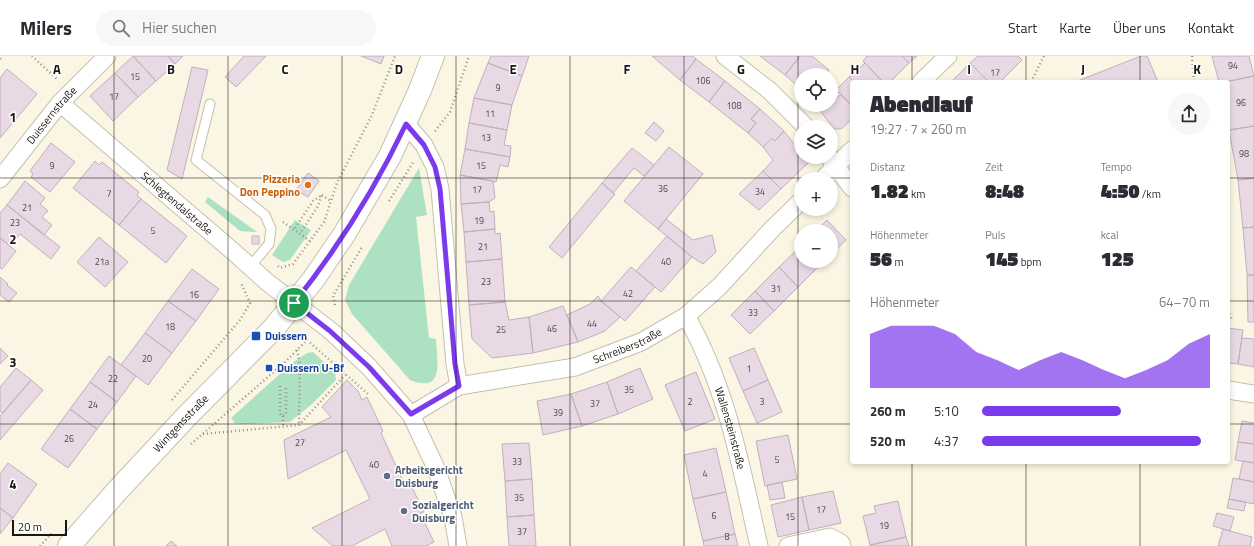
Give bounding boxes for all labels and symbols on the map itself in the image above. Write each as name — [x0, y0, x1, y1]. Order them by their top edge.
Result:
text: A — [53, 59, 61, 79]
text: B — [167, 59, 175, 79]
text: C — [281, 59, 289, 79]
text: D — [395, 59, 403, 79]
text: E — [509, 59, 517, 79]
text: F — [624, 59, 631, 79]
text: G — [737, 59, 745, 79]
text: H — [851, 59, 859, 79]
text: I — [967, 59, 971, 79]
text: J — [1081, 59, 1085, 79]
text: K — [1193, 59, 1201, 79]
house number: 94 — [1228, 59, 1238, 72]
house number: 17 — [990, 66, 1000, 79]
house number: 15 — [130, 70, 140, 83]
house number: 106 — [695, 74, 711, 87]
house number: 9 — [495, 81, 501, 94]
street label: Duissernstraße — [22, 82, 81, 148]
house number: 17 — [109, 90, 119, 103]
house number: 96 — [1236, 96, 1246, 109]
house number: 108 — [726, 99, 742, 112]
text: 1 — [9, 107, 17, 127]
house number: 11 — [485, 107, 495, 120]
house number: 13 — [481, 131, 491, 144]
house number: 98 — [1239, 147, 1249, 160]
house number: 9 — [49, 159, 55, 172]
house number: 15 — [476, 159, 486, 172]
street label: Schlegtendalstraße — [138, 168, 217, 239]
place label: Pizzeria Don Peppino — [240, 171, 300, 200]
marker: Pizzeria Don Peppino — [303, 180, 313, 190]
house number: 36 — [658, 182, 668, 195]
house number: 17 — [472, 183, 482, 196]
house number: 34 — [755, 185, 765, 198]
house number: 7 — [106, 187, 112, 200]
house number: 21 — [22, 201, 32, 214]
house number: 19 — [474, 214, 484, 227]
house number: 23 — [10, 216, 20, 229]
house number: 5 — [150, 224, 156, 237]
text: 2 — [9, 229, 17, 249]
house number: 21 — [478, 240, 488, 253]
house number: 21a — [95, 255, 110, 268]
house number: 40 — [661, 255, 671, 268]
house number: 23 — [481, 275, 491, 288]
house number: 31 — [771, 282, 781, 295]
pin — [277, 286, 311, 320]
house number: 42 — [623, 287, 633, 300]
house number: 16 — [189, 288, 199, 301]
house number: 33 — [748, 306, 758, 319]
house number: 44 — [587, 317, 597, 330]
house number: 18 — [165, 320, 175, 333]
house number: 46 — [547, 322, 557, 335]
house number: 25 — [496, 323, 506, 336]
street label: Schreiberstraße — [590, 324, 665, 368]
place label: Duissern — [265, 328, 307, 344]
marker: Duissern — [250, 330, 262, 342]
text: 3 — [9, 352, 17, 372]
house number: 20 — [142, 352, 152, 365]
place label: Duissern U-Bf — [277, 360, 344, 376]
house number: 1 — [746, 362, 752, 375]
marker: Duissern U-Bf — [264, 363, 274, 373]
house number: 22 — [108, 372, 118, 385]
house number: 35 — [624, 383, 634, 396]
street label: Wallensteinstraße — [711, 385, 750, 471]
street label: Wintgensstraße — [149, 390, 212, 456]
house number: 2 — [687, 395, 693, 408]
house number: 3 — [759, 395, 765, 408]
house number: 37 — [590, 397, 600, 410]
house number: 24 — [88, 398, 98, 411]
house number: 39 — [553, 406, 563, 419]
house number: 26 — [64, 432, 74, 445]
house number: 27 — [295, 436, 305, 449]
house number: 5 — [774, 453, 780, 466]
house number: 33 — [512, 455, 522, 468]
house number: 40 — [369, 458, 379, 471]
place label: Arbeitsgericht Duisburg — [395, 462, 463, 491]
house number: 4 — [702, 467, 708, 480]
marker: Arbeitsgericht Duisburg — [382, 471, 392, 481]
text: 4 — [9, 474, 17, 494]
house number: 35 — [514, 491, 524, 504]
place label: Sozialgericht Duisburg — [412, 497, 474, 526]
house number: 17 — [816, 503, 826, 516]
marker: Sozialgericht Duisburg — [399, 506, 409, 516]
house number: 6 — [711, 509, 717, 522]
house number: 15 — [785, 510, 795, 523]
scale bar — [12, 518, 67, 537]
house number: 19 — [879, 519, 889, 532]
house number: 37 — [517, 525, 527, 538]
house number: 8 — [724, 530, 730, 543]

